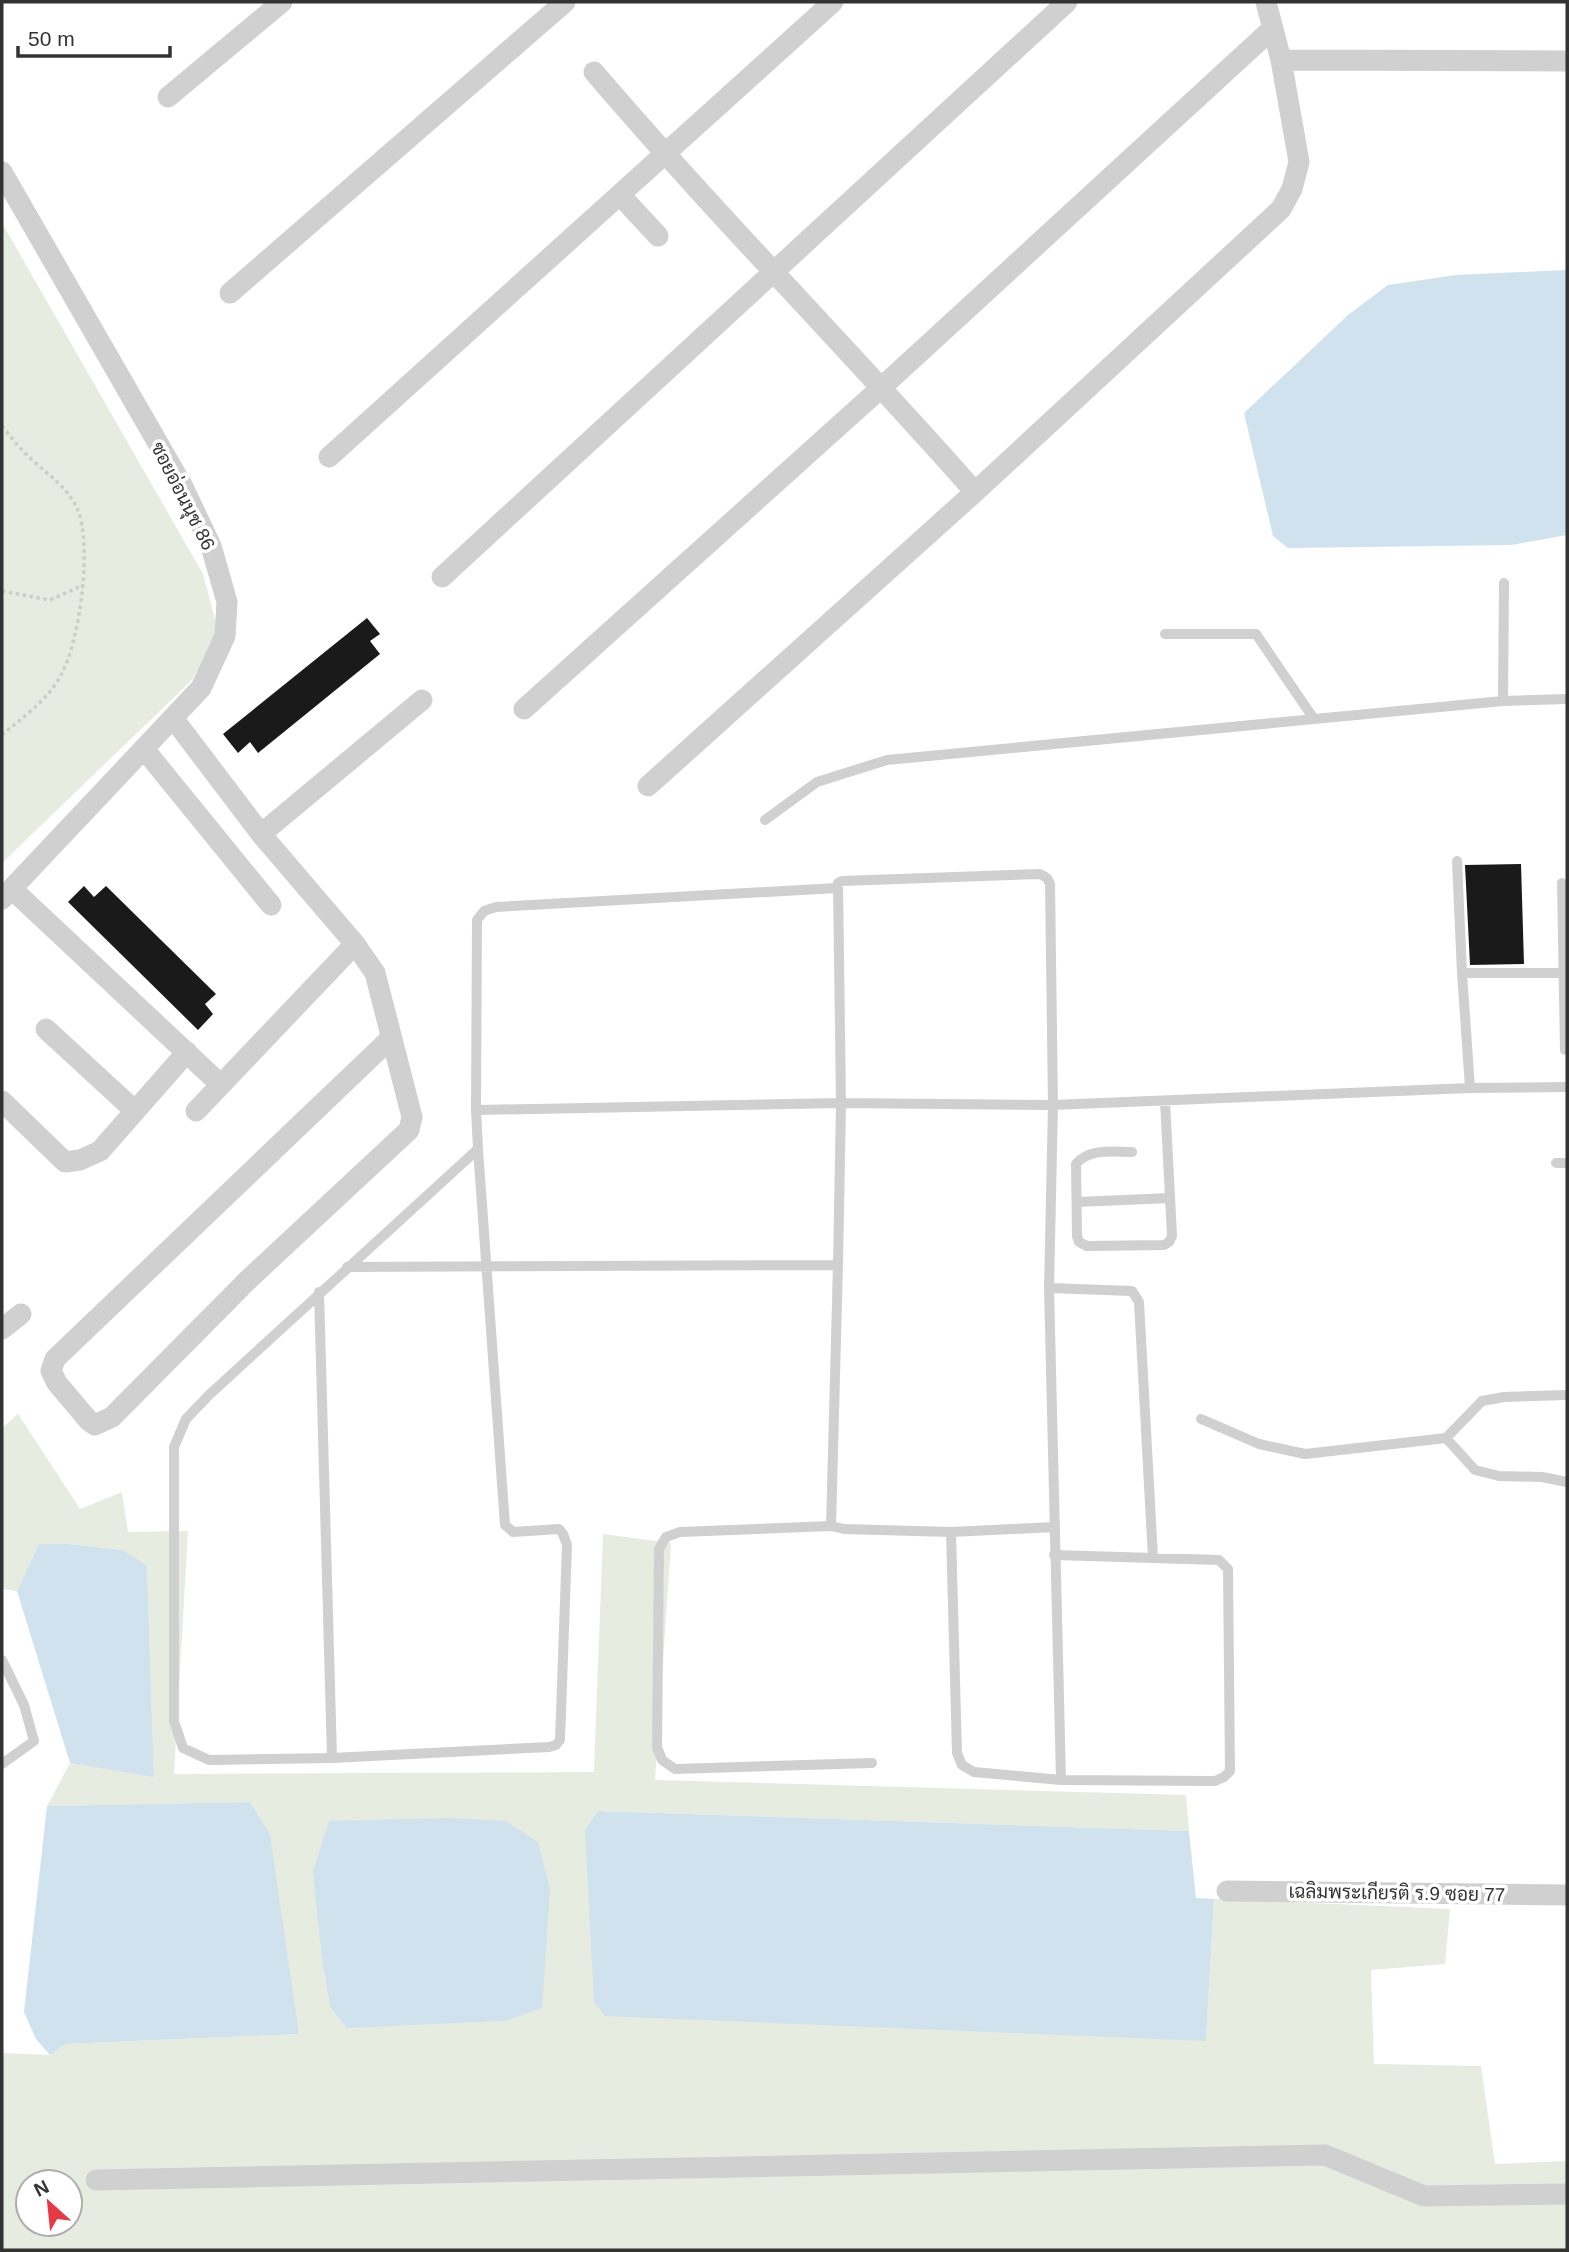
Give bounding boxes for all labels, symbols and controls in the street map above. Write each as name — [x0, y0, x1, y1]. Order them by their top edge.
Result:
scale bar — [18, 14, 170, 58]
text: 50 m — [28, 27, 75, 50]
street label: ซอยอ่อนนุช 86 — [145, 438, 220, 554]
street label: เฉลิมพระเกียรติ ร.9 ซอย 77 — [1289, 1879, 1506, 1905]
north arrow — [14, 2168, 84, 2238]
text: N — [31, 2176, 52, 2201]

